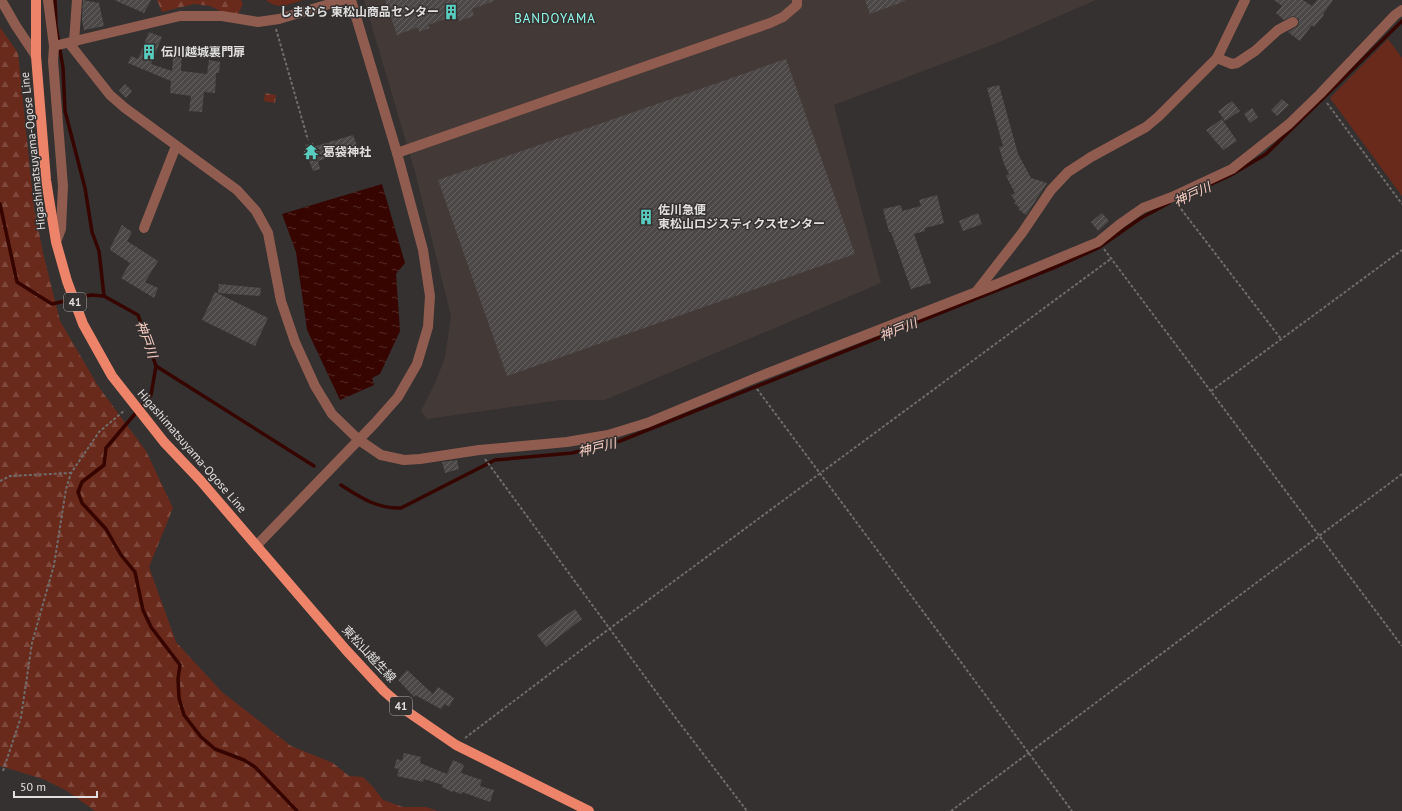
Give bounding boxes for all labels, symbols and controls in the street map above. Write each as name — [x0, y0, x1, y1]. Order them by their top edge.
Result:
building icon: しまむら 東松山商品センター — [442, 3, 460, 21]
place label: しまむら 東松山商品センター — [280, 4, 439, 19]
district label: BANDOYAMA — [514, 10, 596, 27]
building icon: 伝川越城裏門扉 — [140, 43, 158, 61]
place label: 伝川越城裏門扉 — [161, 44, 245, 59]
street label: Higashimatsuyama-Ogose Line — [17, 71, 48, 231]
temple icon: 葛袋神社 — [302, 143, 320, 161]
place label: 葛袋神社 — [323, 144, 371, 159]
water label: 神戸川 — [1171, 178, 1215, 210]
place label: 佐川急便 東松山ロジスティクスセンター — [658, 202, 825, 231]
building icon: 佐川急便 東松山ロジスティクスセンター — [637, 208, 655, 226]
road number: 41 — [64, 293, 86, 311]
water label: 神戸川 — [877, 314, 921, 345]
water label: 神戸川 — [132, 318, 162, 362]
street label: Higashimatsuyama-Ogose Line — [135, 386, 250, 516]
water label: 神戸川 — [576, 434, 620, 460]
street label: 東松山越生線 — [339, 622, 399, 685]
road number: 41 — [390, 697, 412, 715]
scale bar — [14, 773, 97, 799]
text: 50 m — [20, 779, 46, 794]

